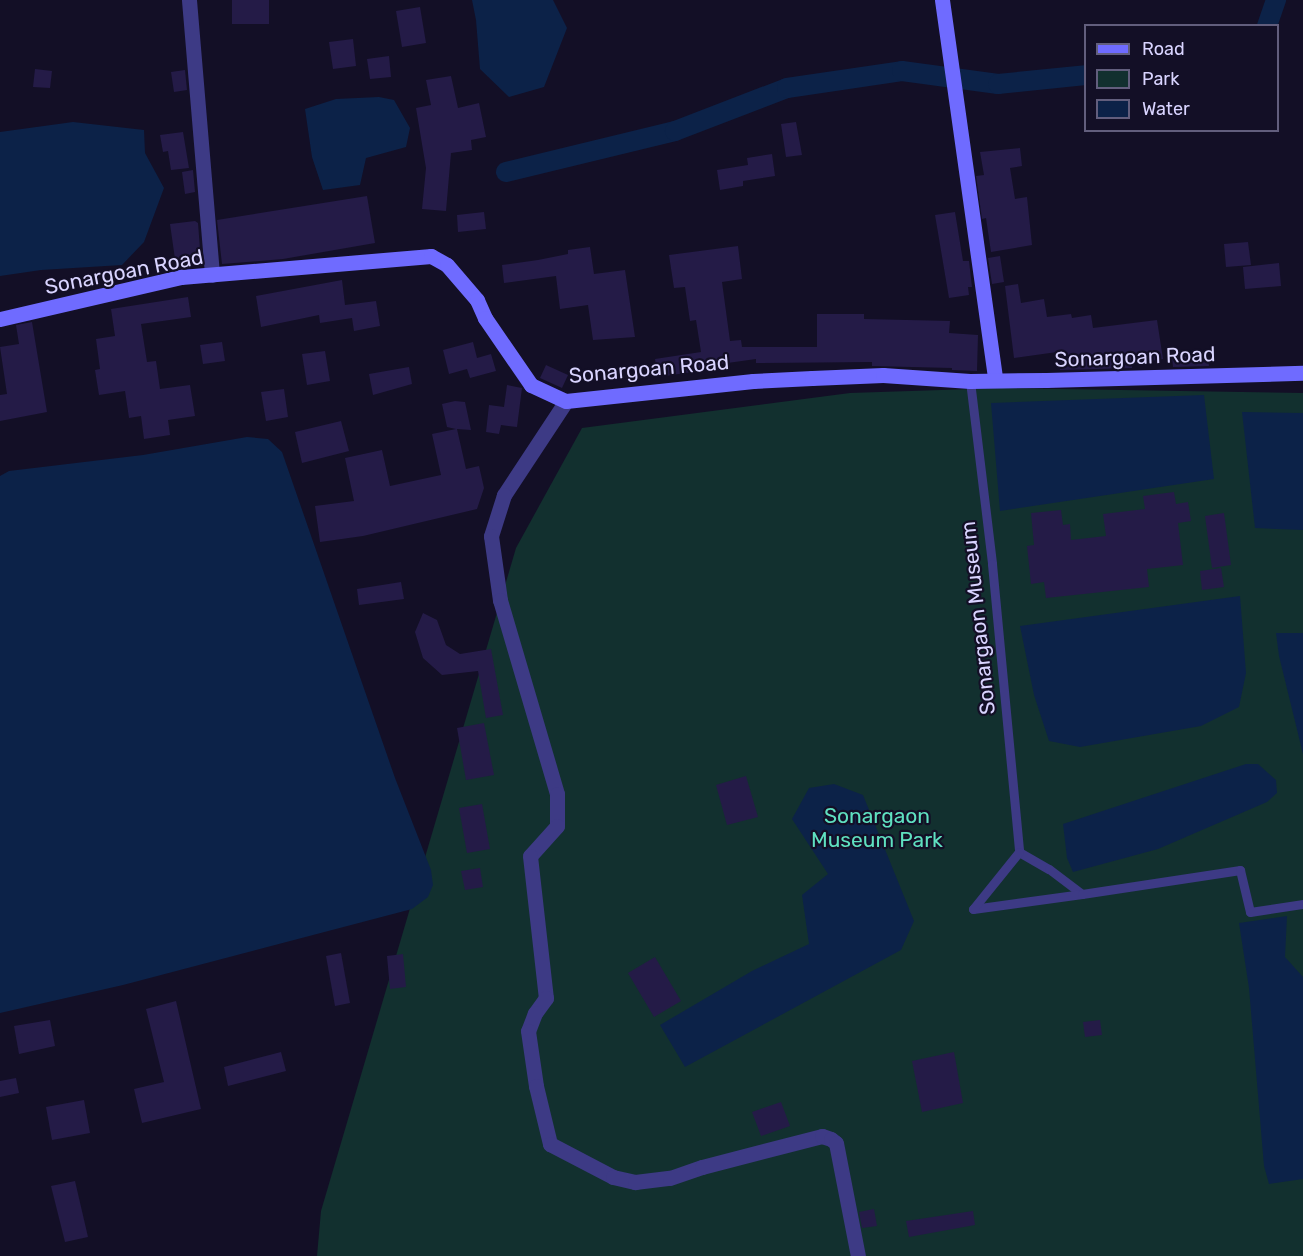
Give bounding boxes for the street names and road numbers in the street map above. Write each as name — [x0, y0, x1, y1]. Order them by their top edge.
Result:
street label: Sonargoan Road — [43, 244, 205, 300]
street label: Sonargoan Road — [1054, 342, 1216, 372]
street label: Sonargoan Road — [568, 349, 730, 389]
street label: Sonargaon Museum — [955, 520, 1001, 716]

